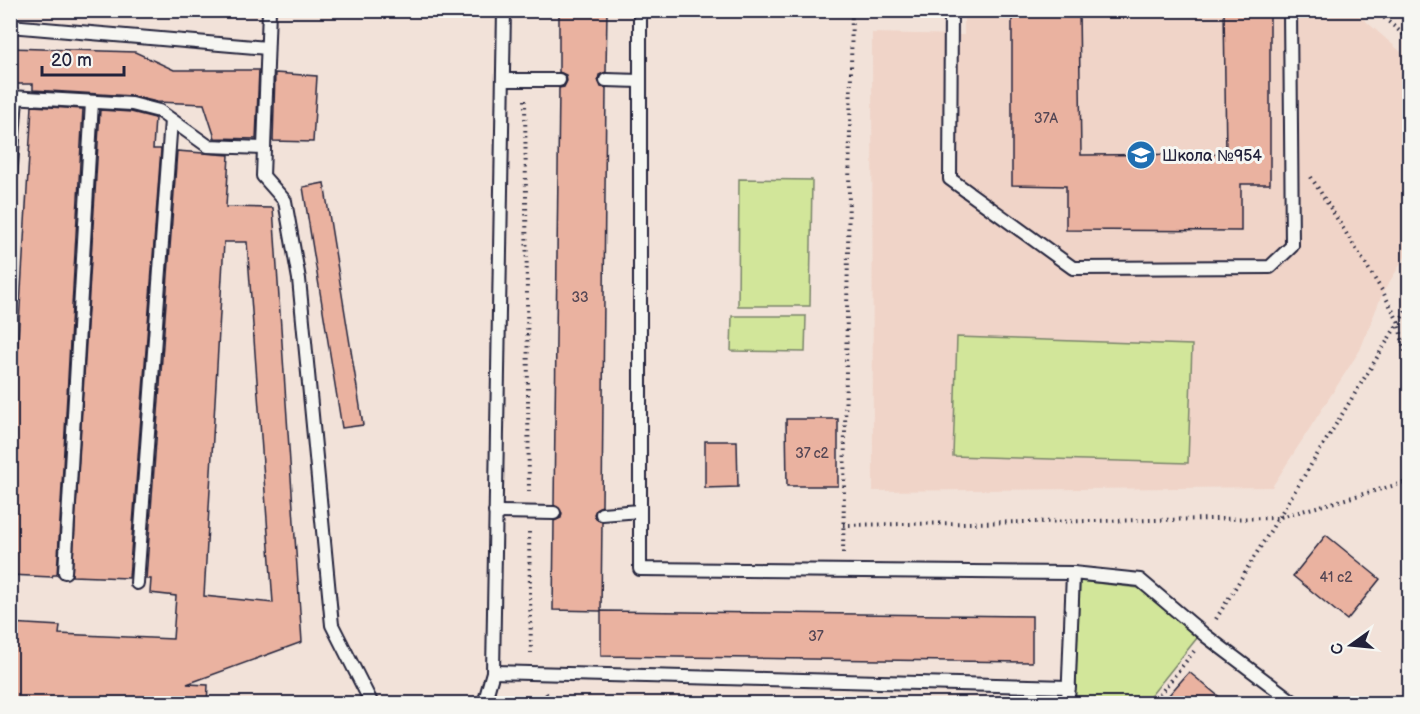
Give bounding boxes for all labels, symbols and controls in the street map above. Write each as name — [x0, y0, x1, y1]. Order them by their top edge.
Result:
scale bar — [42, 39, 124, 77]
text: 20 m — [51, 50, 92, 71]
house number: 37А — [1034, 110, 1058, 127]
school or university icon: Школа №954 — [1125, 139, 1157, 171]
place label: Школа №954 — [1162, 147, 1262, 166]
house number: 33 — [571, 289, 589, 306]
house number: 37 с2 — [795, 445, 830, 462]
house number: 41 с2 — [1320, 569, 1353, 586]
north arrow — [1321, 615, 1381, 675]
house number: 37 — [808, 628, 824, 645]
text: С — [1327, 641, 1349, 656]

